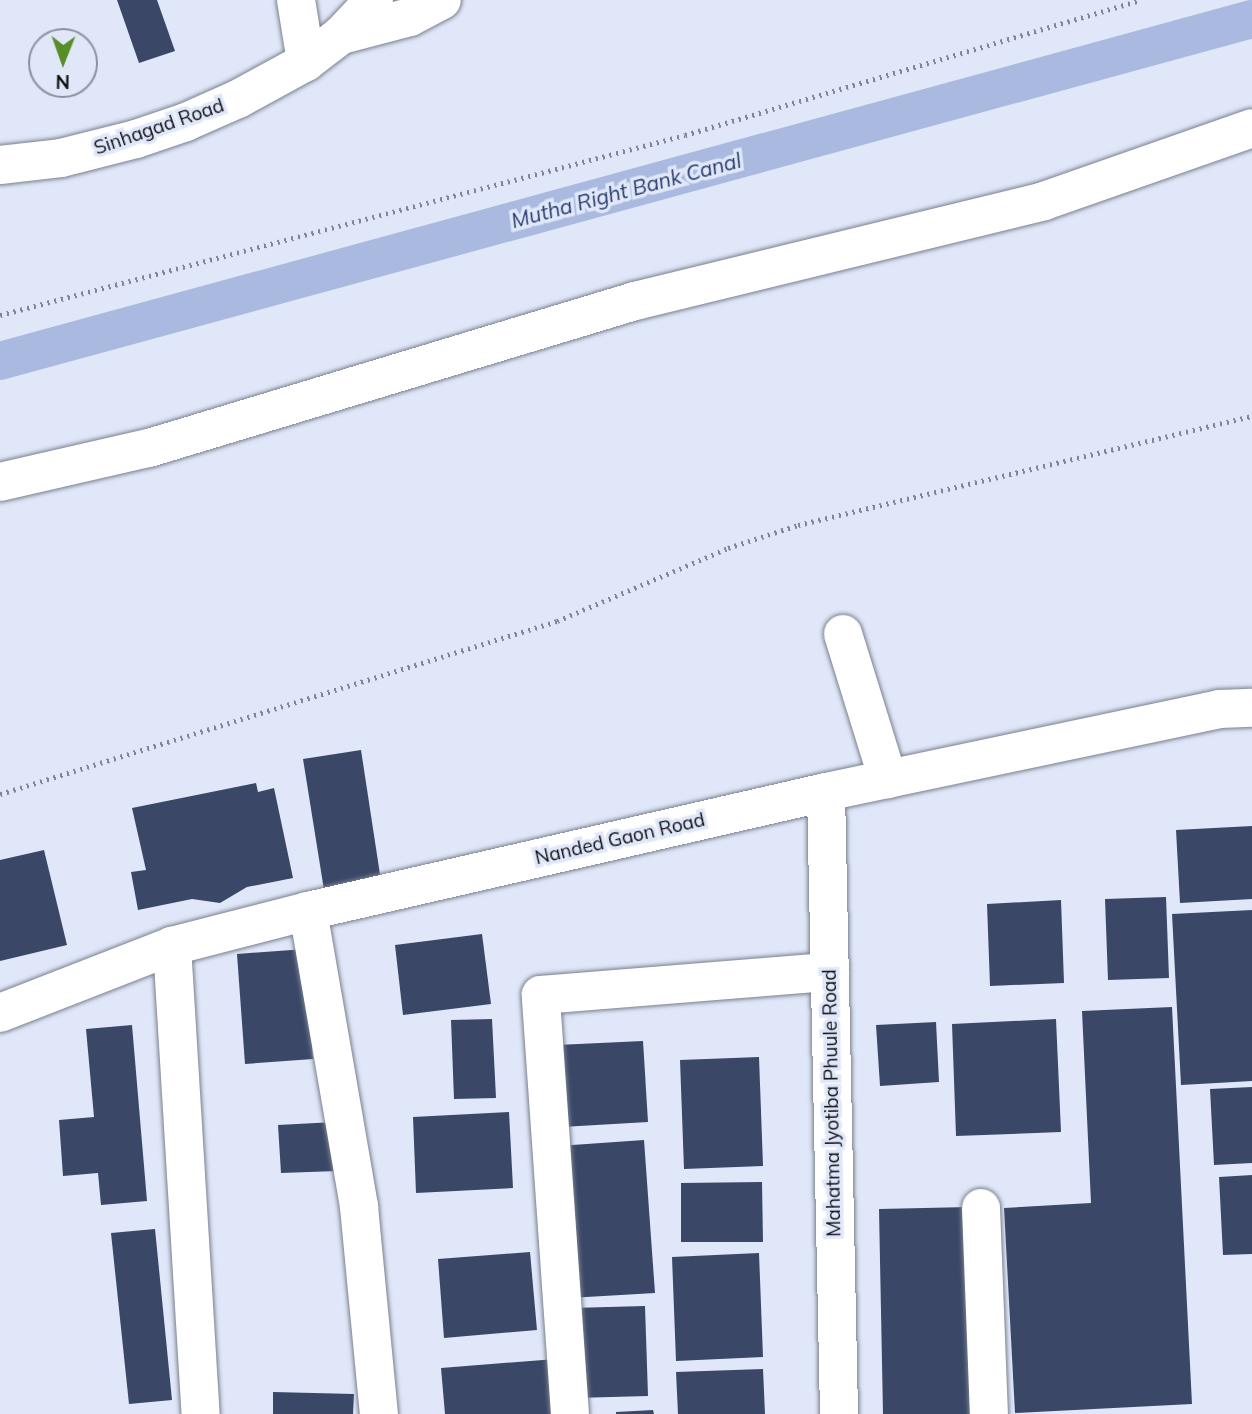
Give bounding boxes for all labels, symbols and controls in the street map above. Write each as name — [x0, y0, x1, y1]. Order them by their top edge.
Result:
north arrow — [28, 28, 98, 98]
text: N — [55, 70, 70, 94]
street label: Sinhagad Road — [91, 94, 227, 160]
water label: Mutha Right Bank Canal — [508, 147, 744, 233]
street label: Nanded Gaon Road — [533, 808, 707, 870]
street label: Mahatma Jyotiba Phuule Road — [818, 969, 846, 1237]

